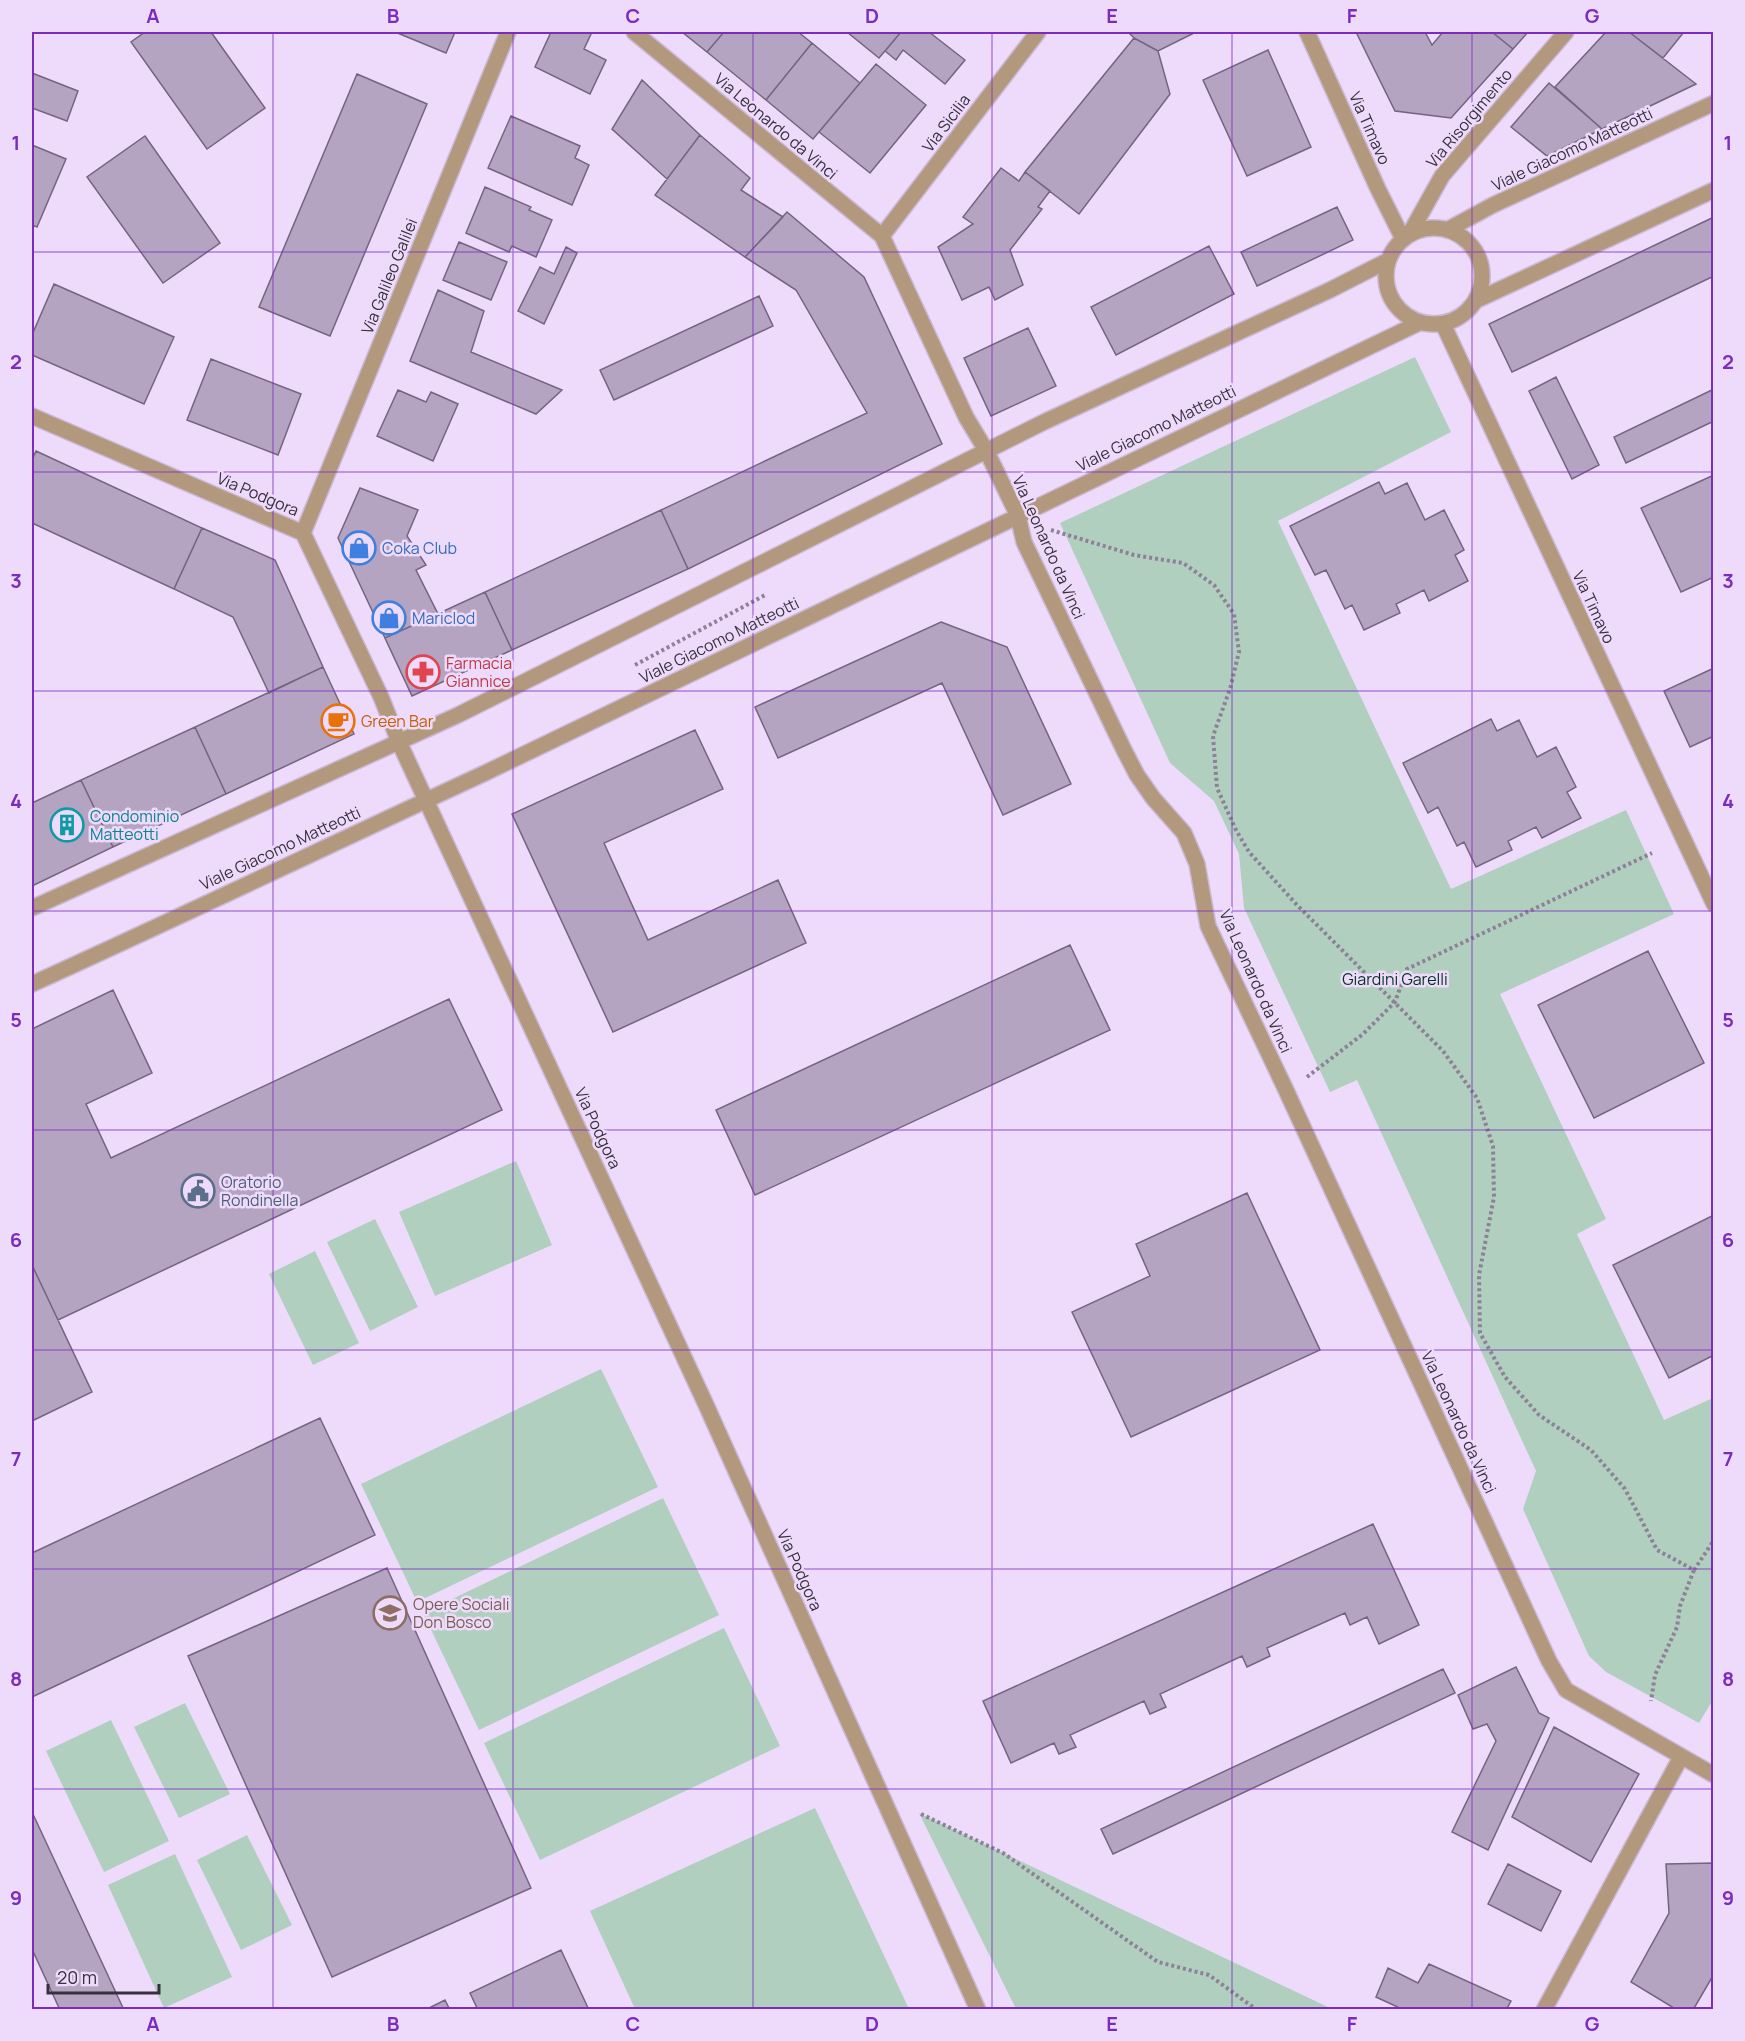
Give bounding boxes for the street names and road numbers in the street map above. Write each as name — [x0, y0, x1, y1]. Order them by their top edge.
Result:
street label: Via Risorgimento — [1421, 64, 1517, 172]
street label: Via Leonardo da Vinci — [710, 68, 842, 184]
street label: Via Timavo — [1344, 88, 1396, 168]
street label: Via Sicilia — [917, 89, 975, 157]
street label: Viale Giacomo Matteotti — [1488, 102, 1656, 196]
street label: Via Galileo Galilei — [356, 215, 422, 337]
street label: Viale Giacomo Matteotti — [1073, 380, 1239, 476]
street label: Via Podgora — [214, 467, 302, 521]
street label: Via Leonardo da Vinci — [1007, 472, 1091, 622]
street label: Via Timavo — [1568, 567, 1620, 647]
street label: Viale Giacomo Matteotti — [636, 592, 802, 688]
street label: Viale Giacomo Matteotti — [196, 801, 364, 895]
street label: Via Leonardo da Vinci — [1214, 906, 1298, 1056]
street label: Via Podgora — [570, 1084, 626, 1172]
street label: Via Leonardo da Vinci — [1416, 1347, 1502, 1497]
street label: Via Podgora — [772, 1526, 828, 1614]

